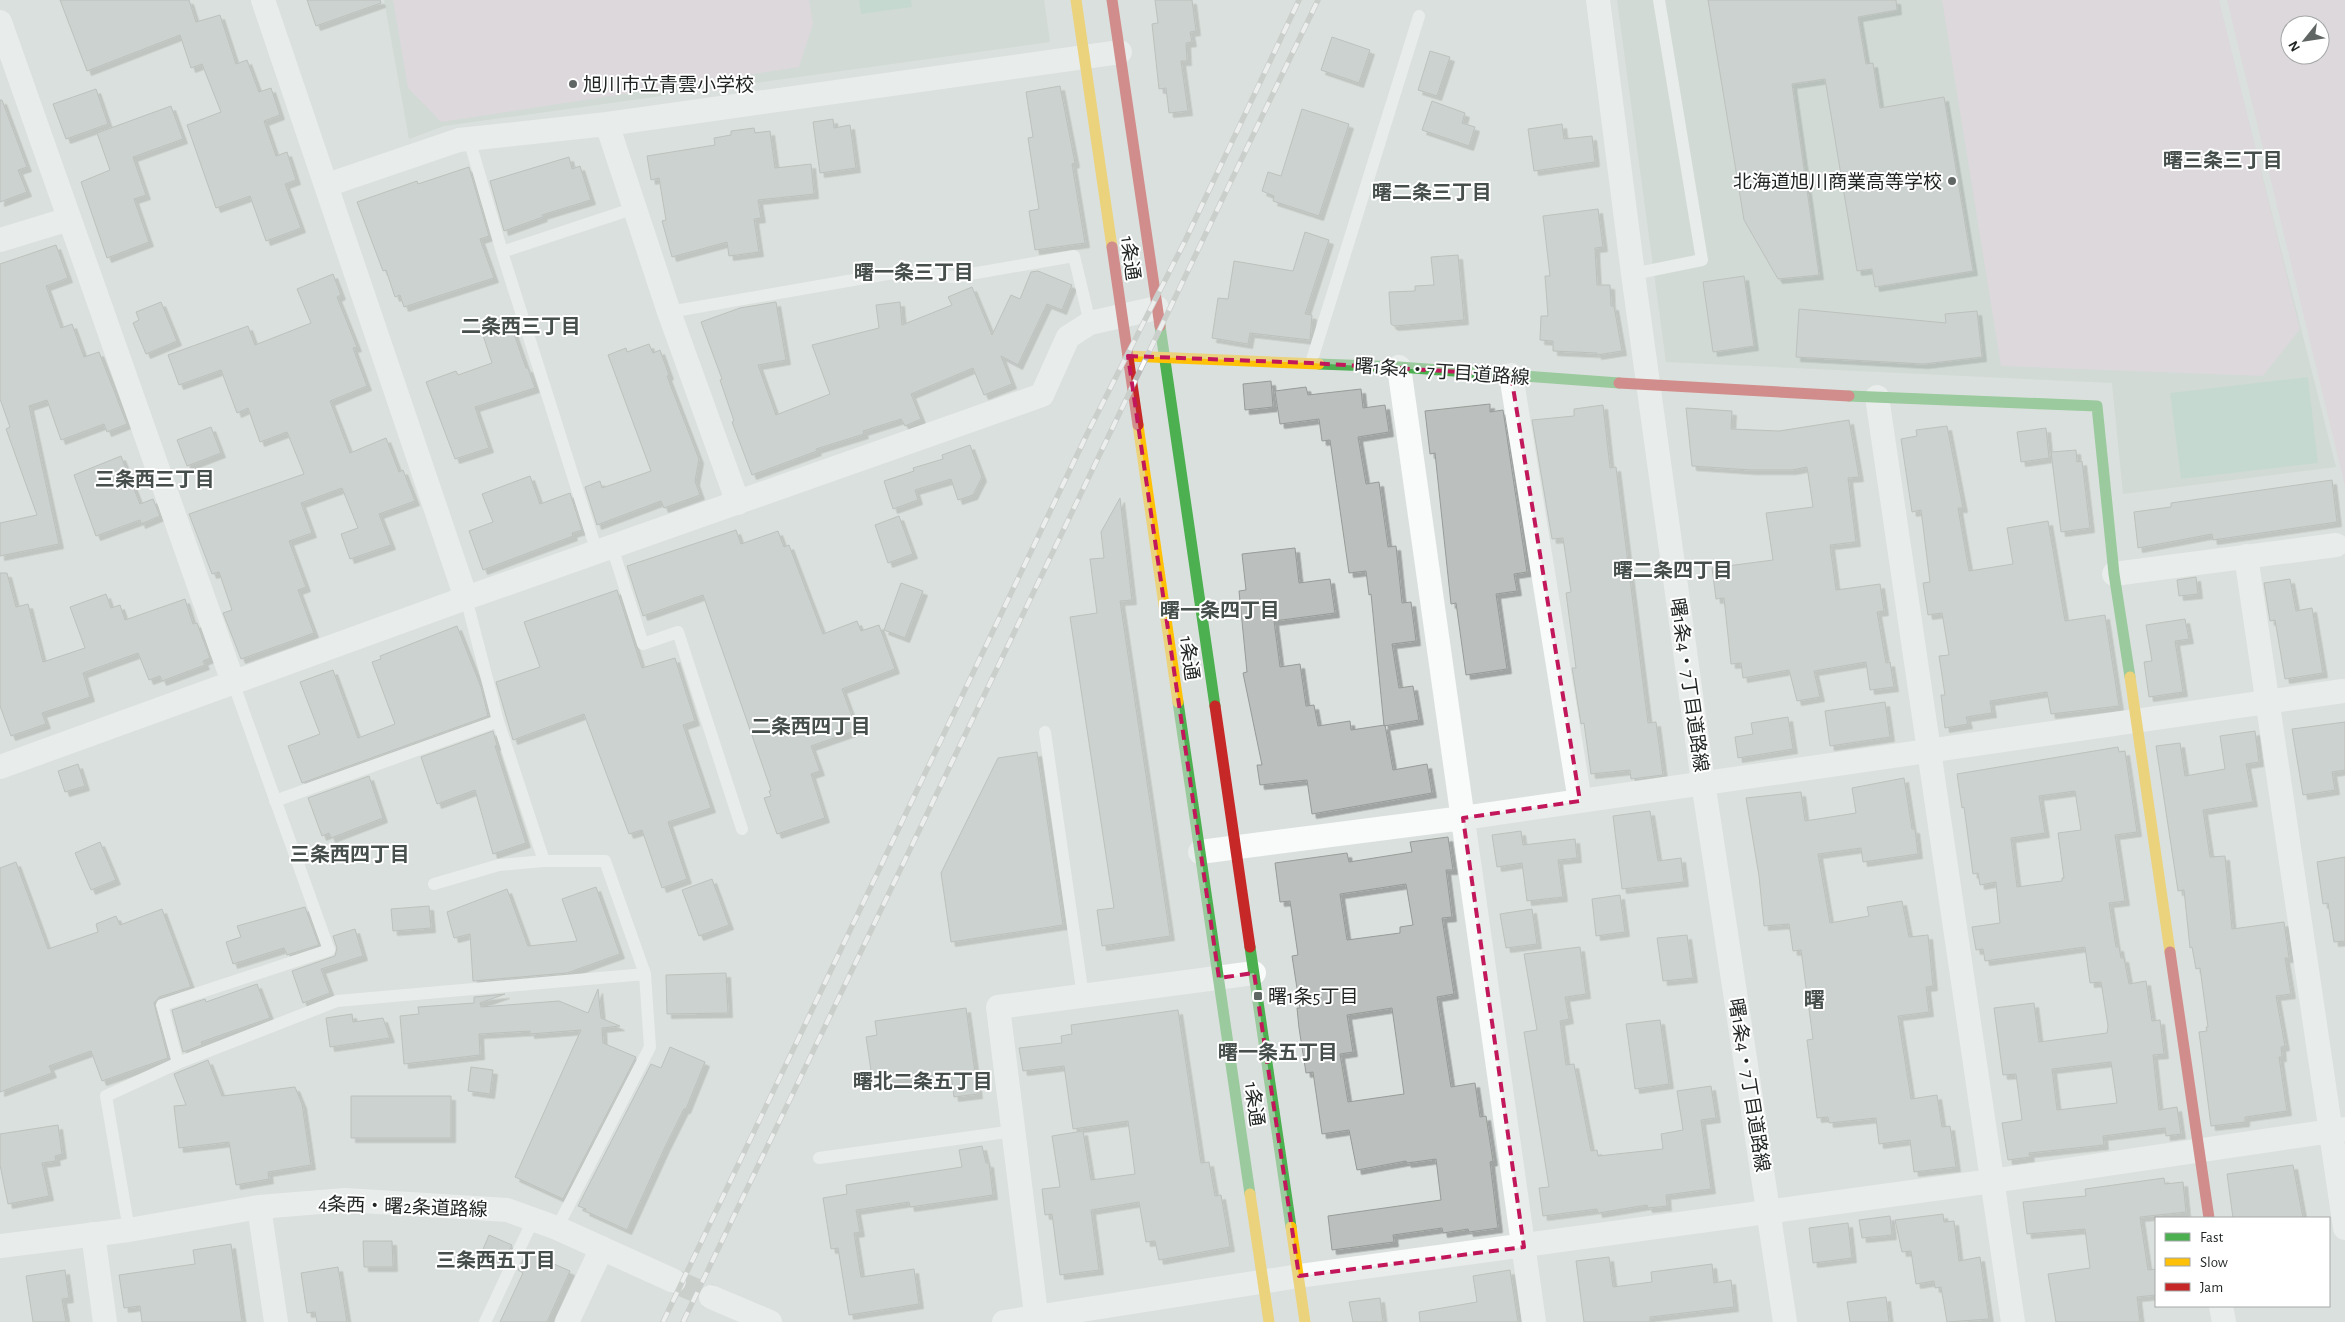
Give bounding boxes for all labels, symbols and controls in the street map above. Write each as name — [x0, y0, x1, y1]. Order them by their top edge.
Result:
north arrow — [2280, 15, 2330, 65]
text: N — [2286, 38, 2303, 54]
place label: 旭川市立青雲小学校 — [583, 74, 754, 95]
marker: 旭川市立青雲小学校 — [567, 78, 579, 90]
district label: 曙三条三丁目 — [2163, 150, 2283, 171]
place label: 北海道旭川商業高等学校 — [1733, 171, 1942, 192]
marker: 北海道旭川商業高等学校 — [1946, 175, 1958, 187]
district label: 曙二条三丁目 — [1372, 182, 1492, 203]
street label: 1条通 — [1117, 235, 1143, 282]
district label: 曙一条三丁目 — [854, 262, 974, 283]
district label: 二条西三丁目 — [461, 316, 581, 337]
street label: 曙1条4・7丁目道路線 — [1354, 356, 1530, 388]
district label: 三条西三丁目 — [95, 469, 215, 490]
district label: 曙二条四丁目 — [1613, 560, 1733, 581]
street label: 曙1条4・7丁目道路線 — [1667, 597, 1711, 773]
district label: 曙一条四丁目 — [1160, 600, 1280, 621]
street label: 1条通 — [1176, 635, 1202, 682]
district label: 二条西四丁目 — [751, 716, 871, 737]
district label: 三条西四丁目 — [290, 844, 410, 865]
place label: 曙1条5丁目 — [1268, 987, 1358, 1007]
marker: 曙1条5丁目 — [1252, 990, 1264, 1002]
district label: 曙 — [1804, 990, 1825, 1011]
street label: 曙1条4・7丁目道路線 — [1725, 997, 1773, 1173]
district label: 曙一条五丁目 — [1218, 1042, 1338, 1063]
district label: 曙北二条五丁目 — [853, 1071, 993, 1092]
street label: 1条通 — [1241, 1081, 1267, 1128]
street label: 4条西・曙2条道路線 — [318, 1194, 488, 1220]
legend — [2155, 1217, 2330, 1307]
text: Fast — [2200, 1230, 2224, 1245]
district label: 三条西五丁目 — [436, 1250, 556, 1271]
text: Slow — [2200, 1255, 2228, 1270]
text: Jam — [2200, 1280, 2223, 1295]

